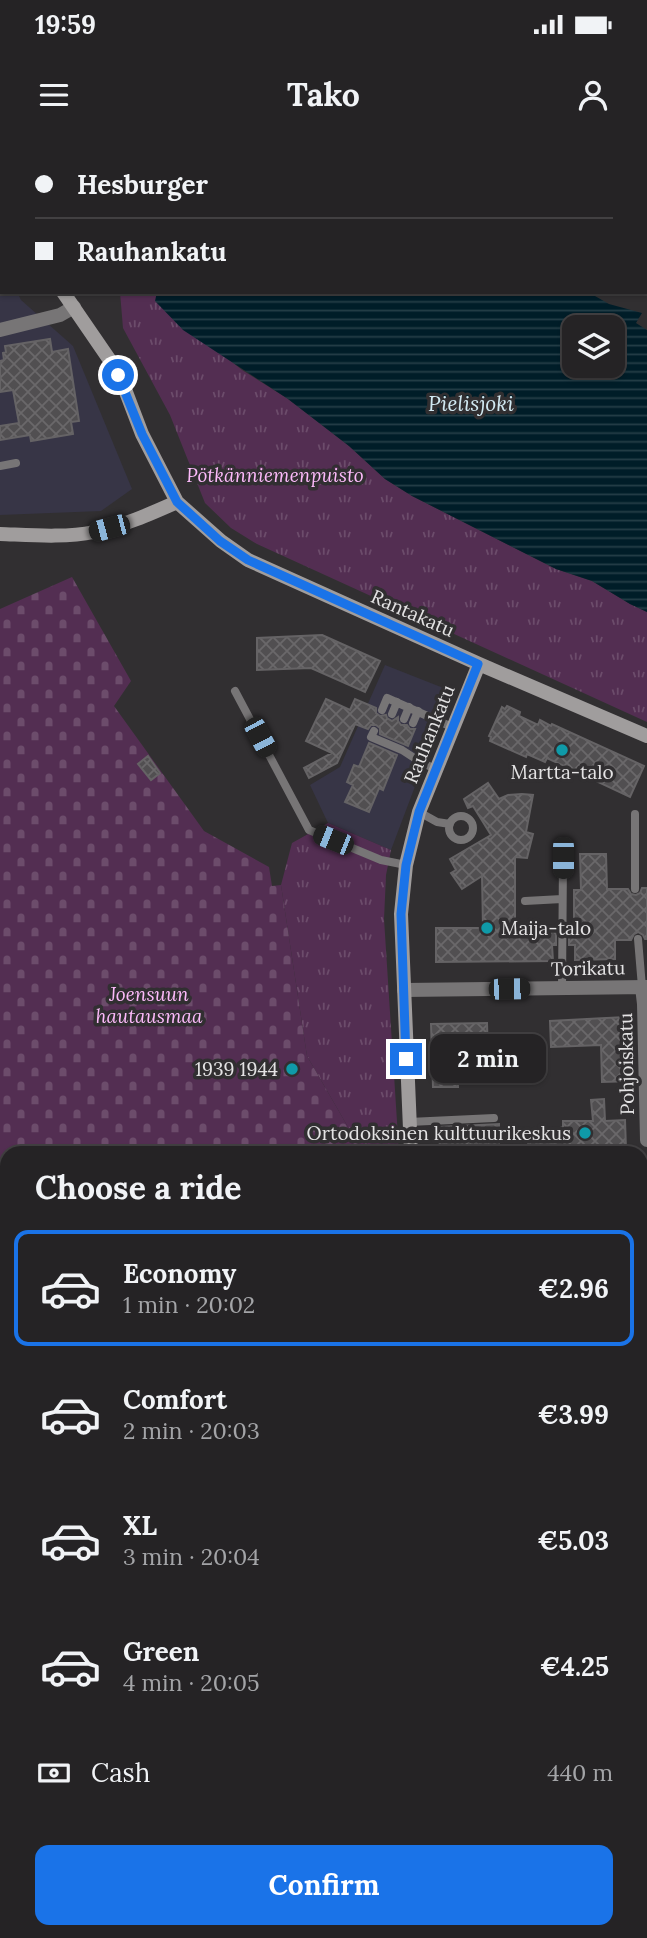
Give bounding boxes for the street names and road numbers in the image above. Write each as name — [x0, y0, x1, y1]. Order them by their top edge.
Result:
street label: Rantakatu — [368, 584, 458, 642]
street label: Rauhankatu — [398, 681, 460, 787]
street label: Torikatu — [551, 955, 625, 981]
street label: Pohjoiskatu — [613, 1013, 639, 1115]

